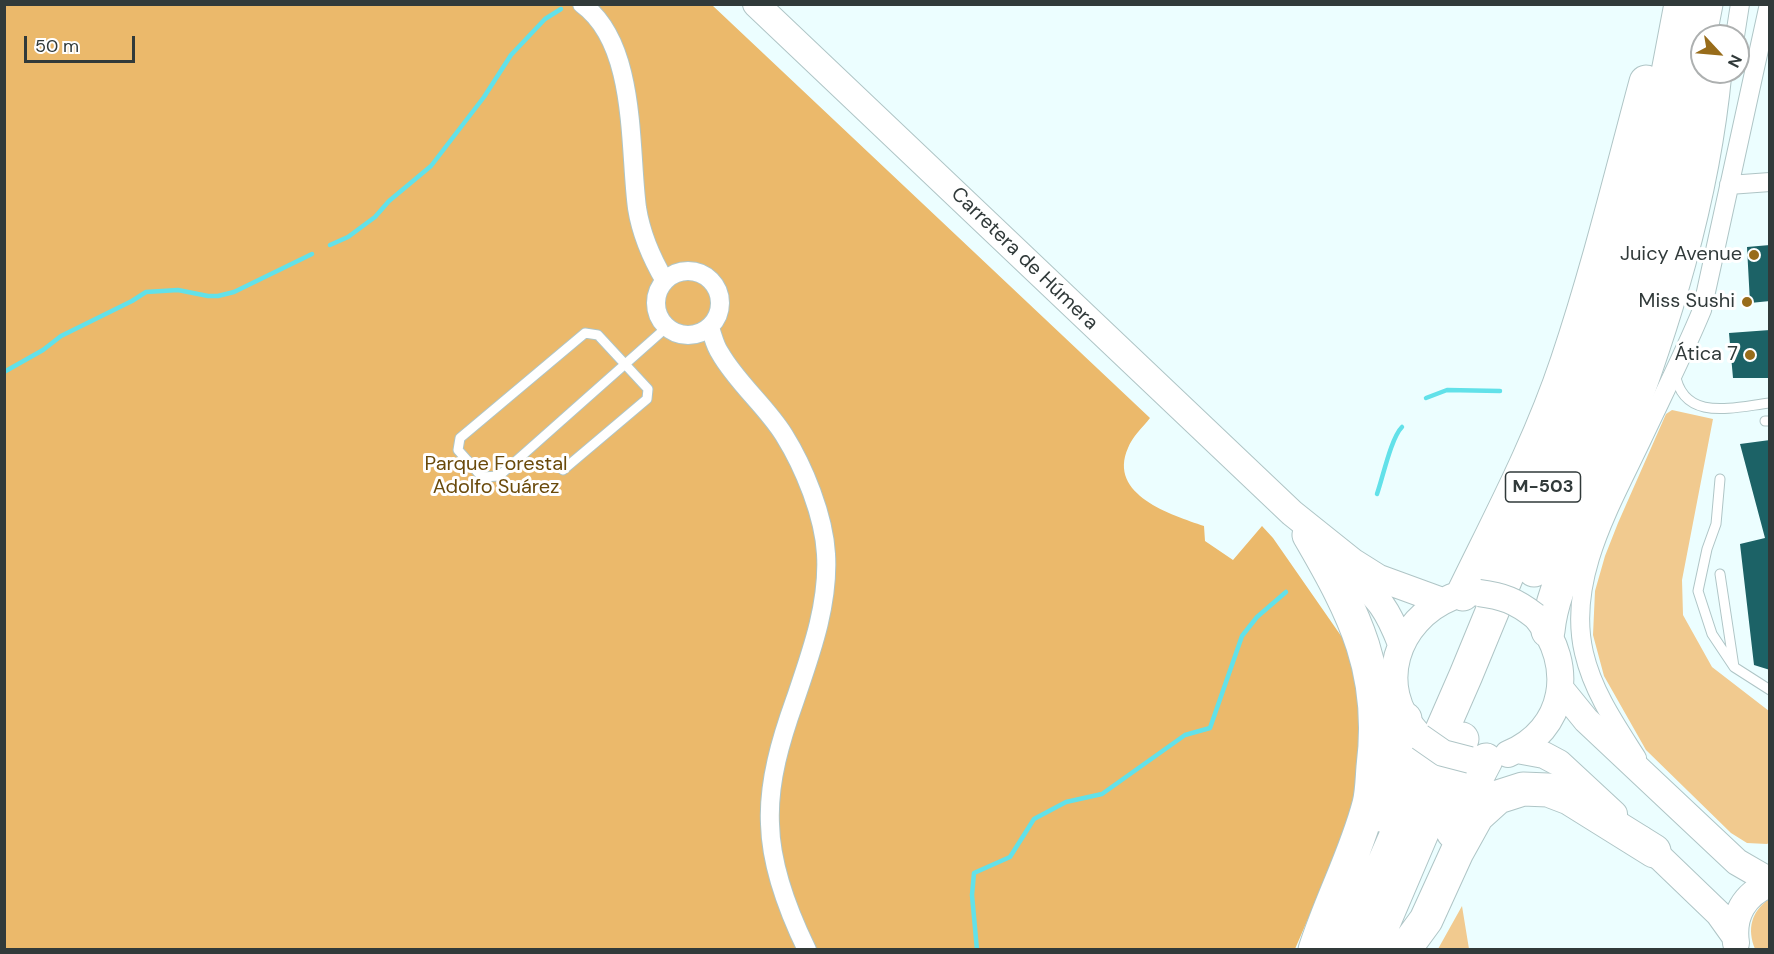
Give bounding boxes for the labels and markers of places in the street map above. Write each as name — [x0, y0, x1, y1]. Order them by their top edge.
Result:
place label: Juicy Avenue — [1620, 243, 1742, 267]
marker: Juicy Avenue — [1747, 248, 1761, 262]
place label: Miss Sushi — [1639, 290, 1735, 314]
marker: Miss Sushi — [1740, 295, 1754, 309]
place label: Ática 7 — [1675, 343, 1738, 367]
marker: Ática 7 — [1743, 348, 1757, 362]

